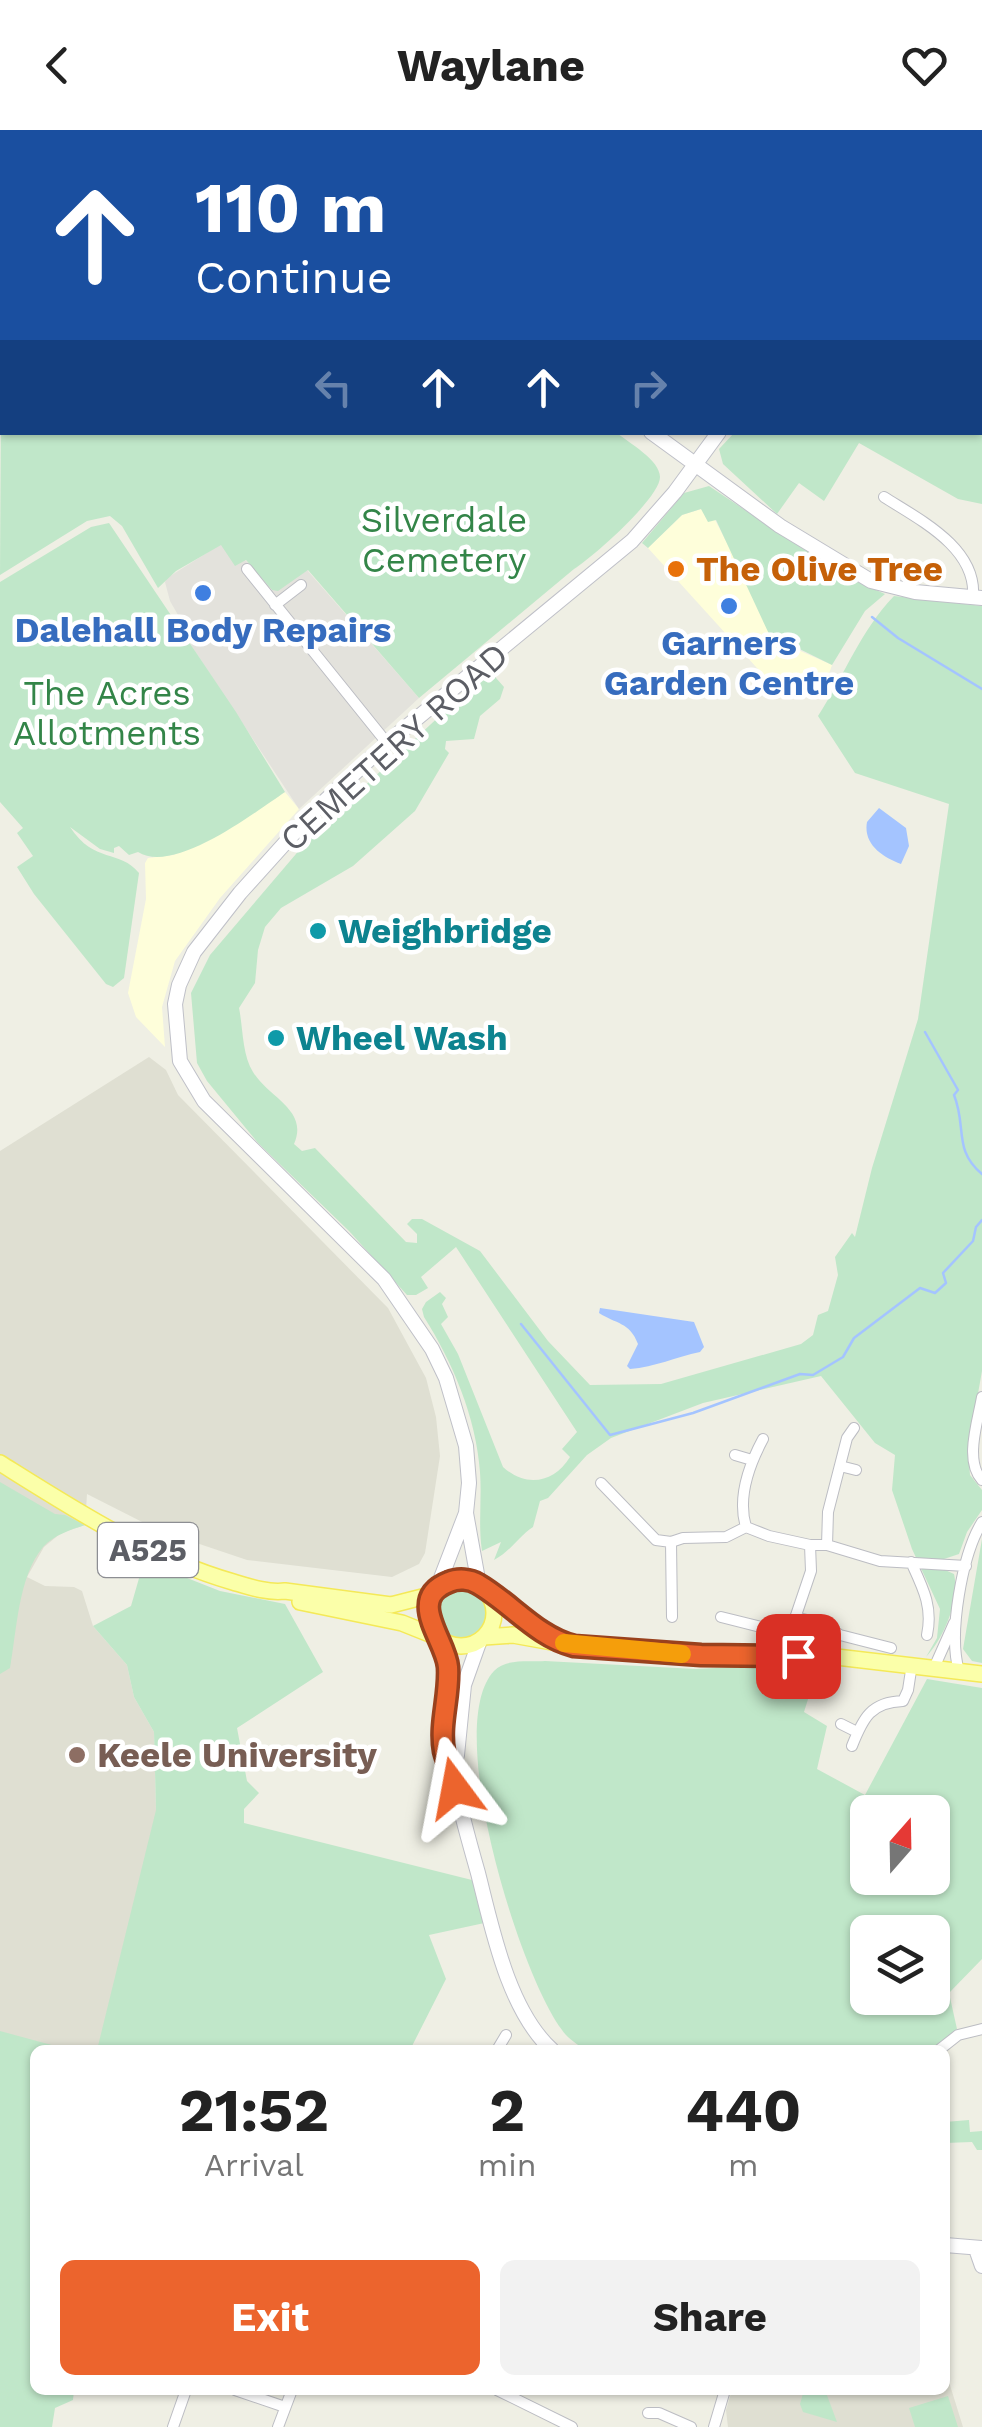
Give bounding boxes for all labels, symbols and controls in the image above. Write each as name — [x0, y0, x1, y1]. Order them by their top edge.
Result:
icon: back — [30, 38, 85, 93]
icon: heart — [897, 38, 952, 93]
text: Waylane — [397, 39, 585, 92]
text: 110 m — [195, 167, 386, 249]
icon: ahead — [30, 170, 160, 300]
text: Continue — [195, 251, 393, 304]
icon: left — [306, 360, 361, 415]
icon: ahead — [411, 360, 466, 415]
icon: ahead — [516, 360, 571, 415]
icon: right — [621, 360, 676, 415]
park label: Silverdale Cemetery — [361, 499, 527, 581]
place label: The Olive Tree — [696, 548, 943, 590]
marker: The Olive Tree — [665, 558, 687, 580]
marker: Dalehall Body Repairs — [192, 582, 214, 604]
marker: Garners Garden Centre — [718, 595, 740, 617]
place label: Dalehall Body Repairs — [15, 609, 391, 651]
place label: Garners Garden Centre — [604, 622, 854, 704]
street label: CEMETERY ROAD — [272, 634, 516, 860]
park label: The Acres Allotments — [13, 672, 201, 754]
place label: Weighbridge — [338, 910, 552, 952]
marker: Weighbridge — [307, 920, 329, 942]
place label: Wheel Wash — [296, 1017, 508, 1059]
marker: Wheel Wash — [265, 1027, 287, 1049]
road number: A525 — [98, 1523, 198, 1577]
pin — [756, 1614, 841, 1699]
icon: arrive — [771, 1629, 826, 1684]
place label: Keele University — [97, 1734, 377, 1776]
position arrow — [403, 1736, 507, 1840]
marker: Keele University — [66, 1744, 88, 1766]
north arrow — [850, 1795, 950, 1895]
map controls — [850, 1795, 950, 2015]
button: layers — [850, 1915, 950, 2015]
text: 21:52 — [179, 2075, 329, 2146]
text: 2 — [489, 2075, 525, 2146]
text: 440 — [685, 2075, 801, 2146]
text: Arrival — [204, 2146, 304, 2184]
text: min — [478, 2146, 537, 2184]
text: m — [728, 2146, 759, 2184]
button: Exit — [60, 2260, 480, 2375]
button: Share — [500, 2260, 920, 2375]

